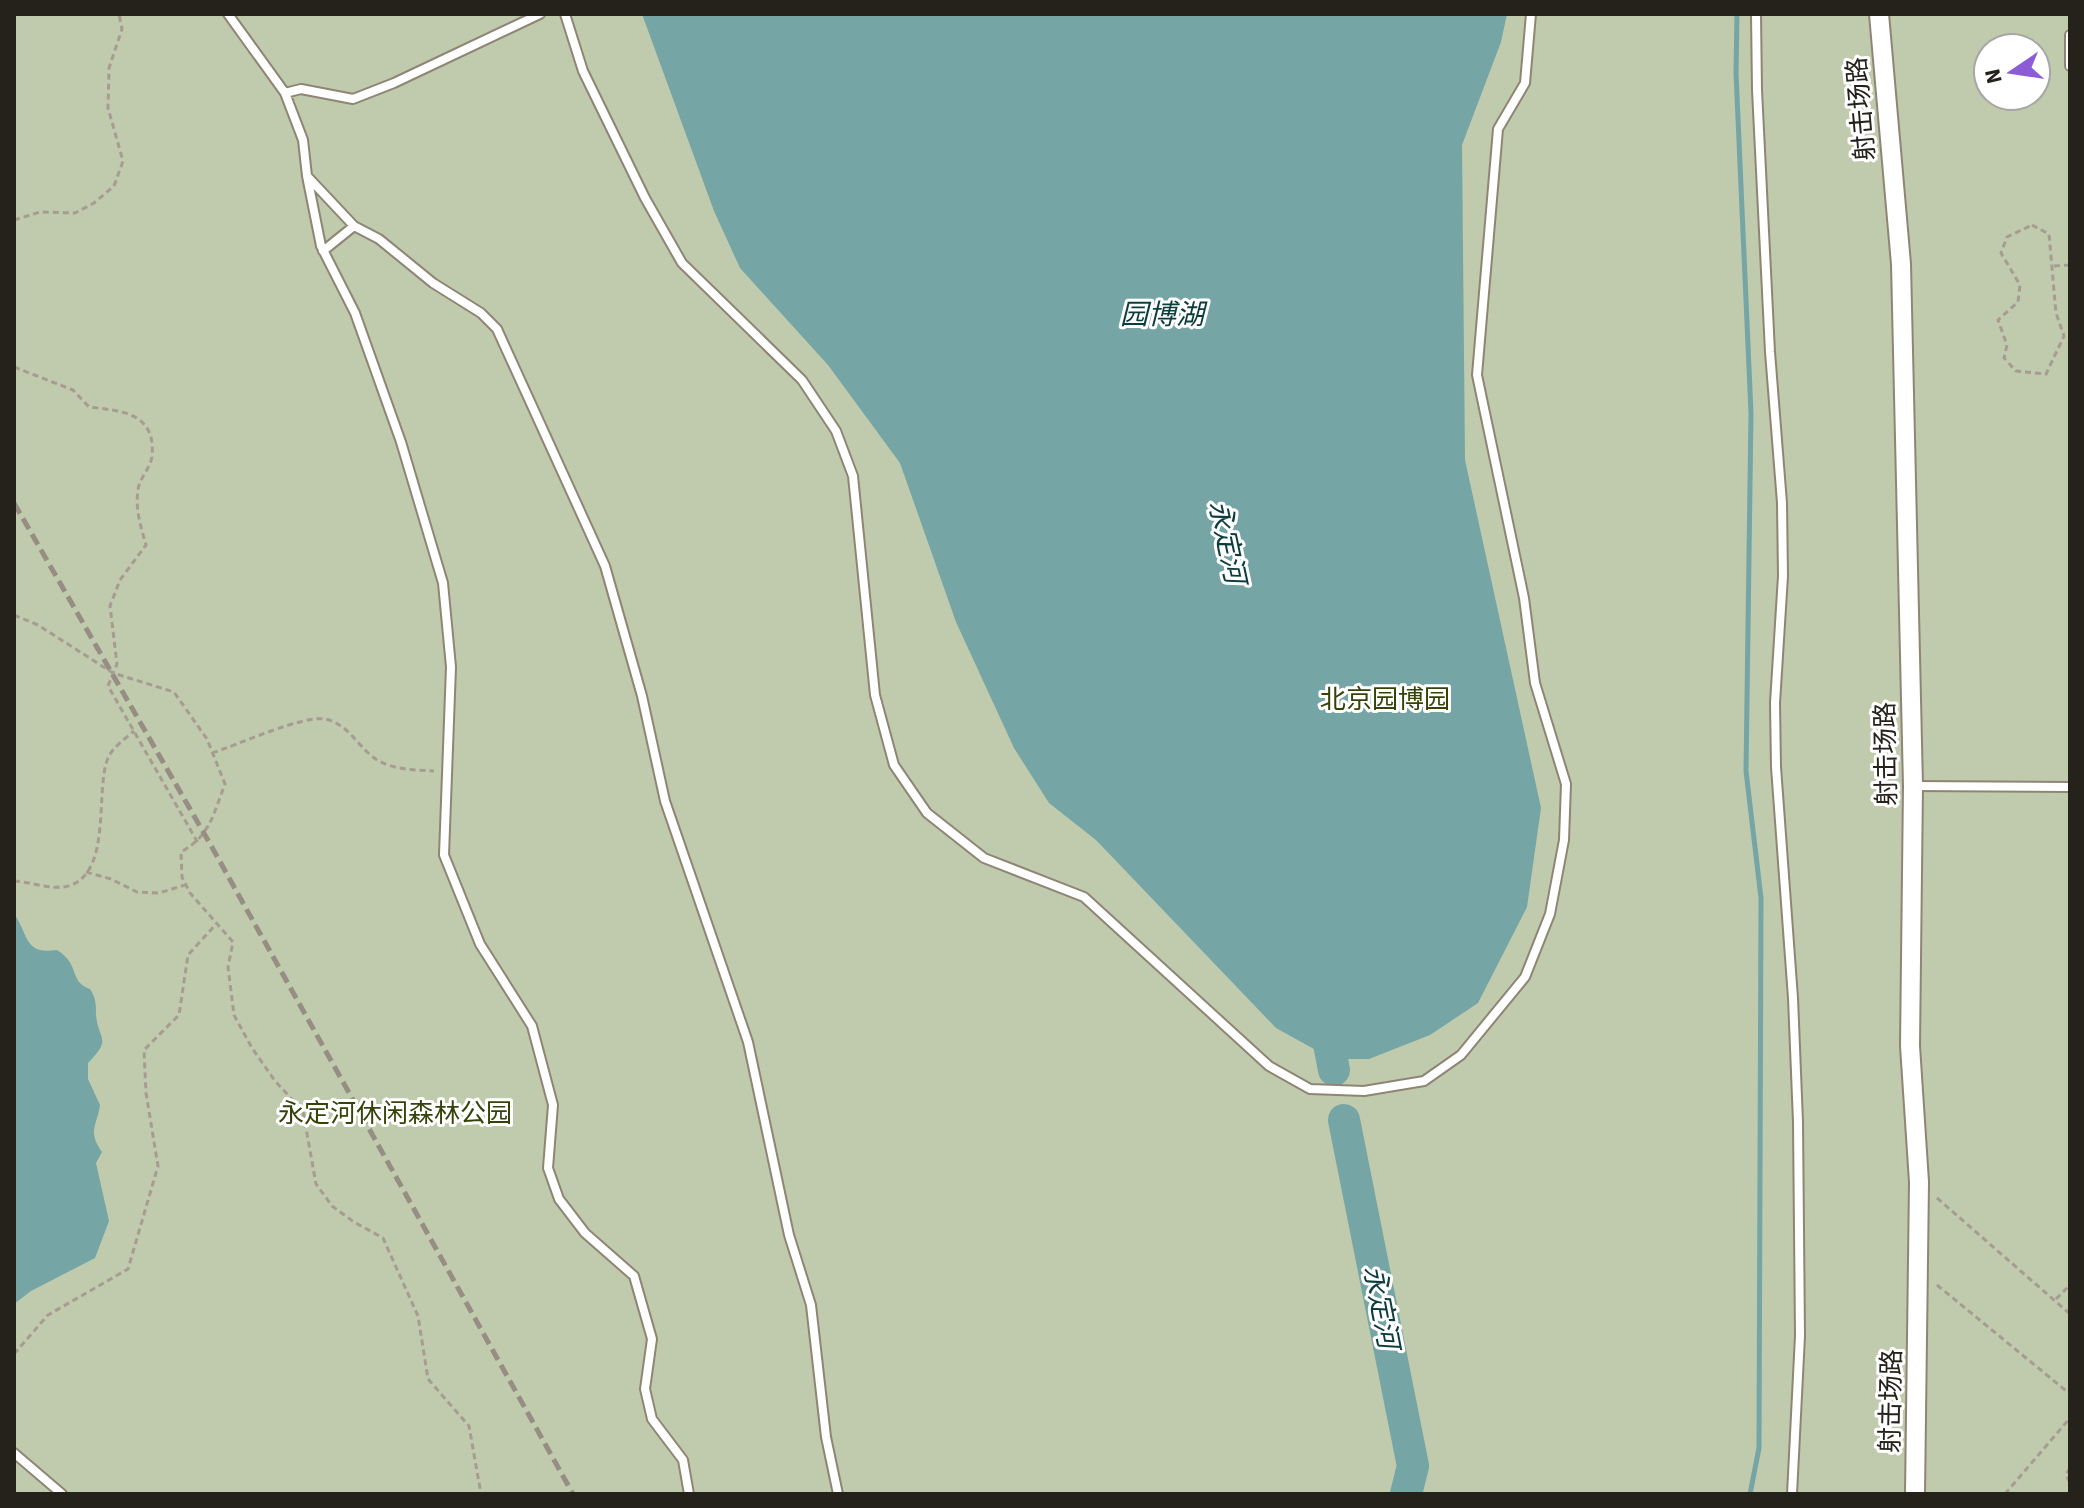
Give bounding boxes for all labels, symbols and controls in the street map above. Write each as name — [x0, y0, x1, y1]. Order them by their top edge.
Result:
north arrow — [1972, 32, 2052, 112]
street label: 射击场路 — [1838, 56, 1884, 162]
text: N — [1976, 66, 2011, 87]
water label: 园博湖 — [1120, 295, 1208, 335]
water label: 永定河 — [1199, 497, 1256, 592]
park label: 北京园博园 — [1320, 681, 1450, 718]
street label: 射击场路 — [1867, 702, 1905, 806]
park label: 永定河休闲森林公园 — [278, 1095, 512, 1132]
water label: 永定河 — [1353, 1262, 1410, 1357]
street label: 射击场路 — [1872, 1349, 1910, 1453]

